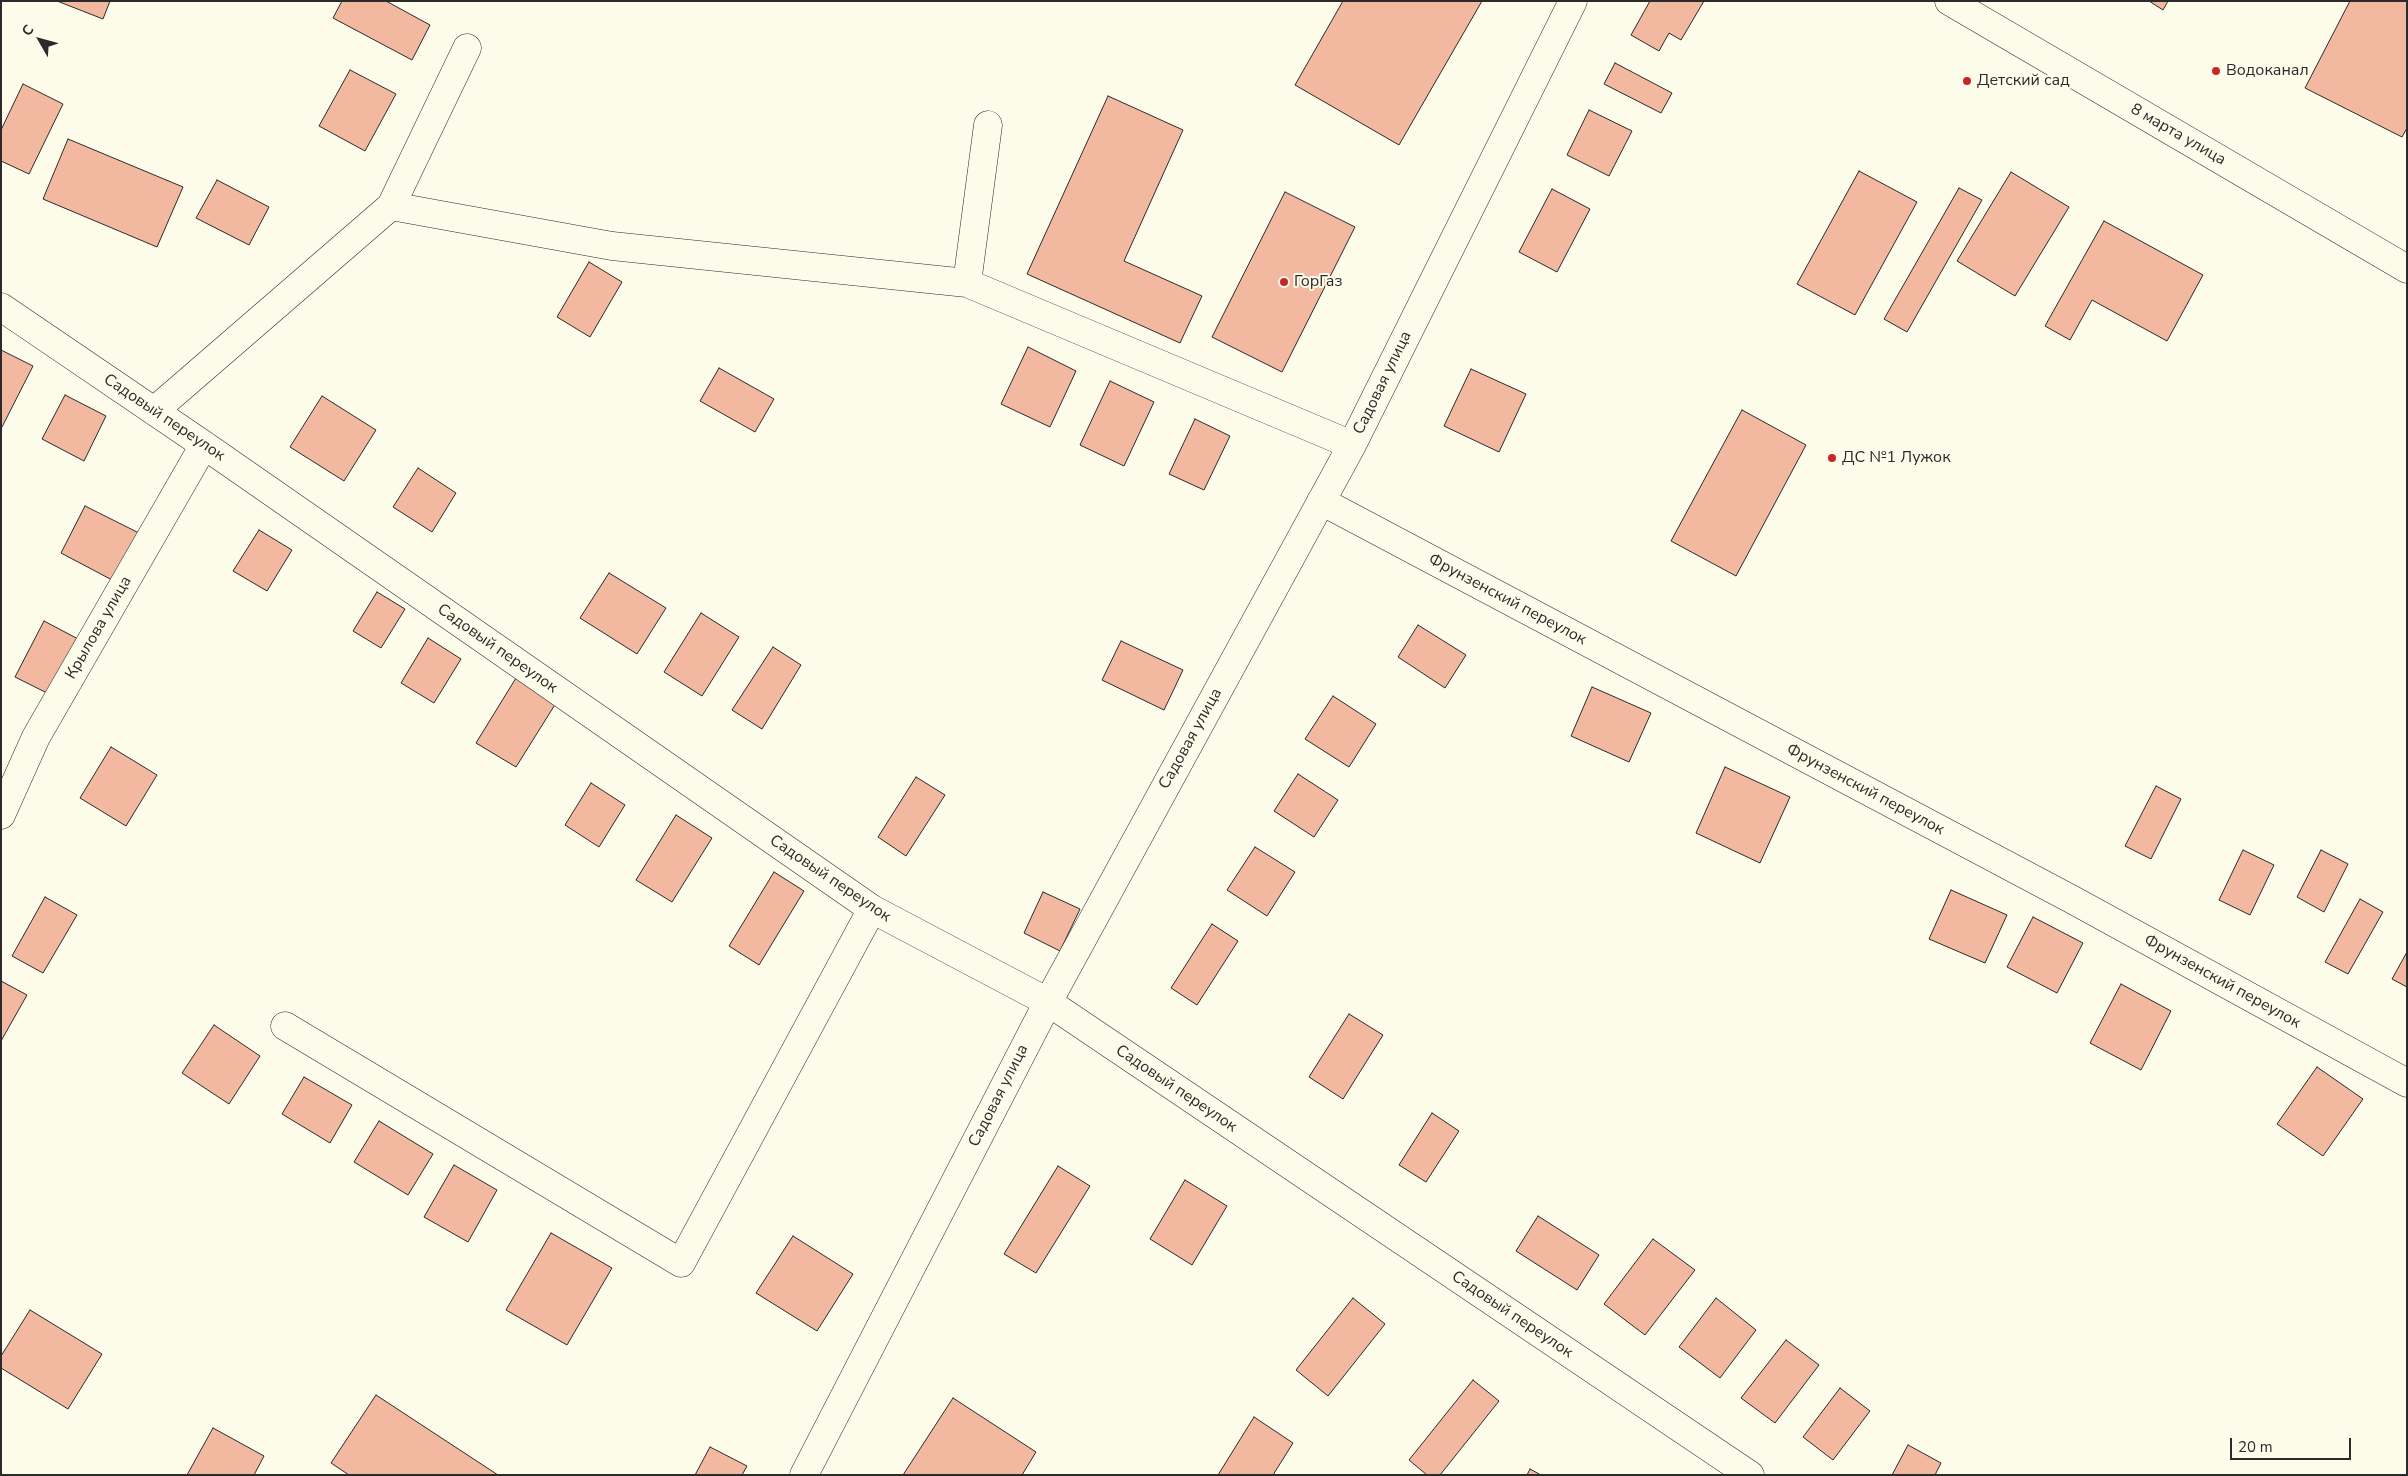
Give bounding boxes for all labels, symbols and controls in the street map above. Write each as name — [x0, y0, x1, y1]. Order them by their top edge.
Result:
north arrow — [15, 15, 65, 65]
text: С — [17, 21, 38, 40]
place label: Водоканал — [2226, 61, 2309, 81]
marker: Водоканал — [2210, 65, 2222, 77]
place label: Детский сад — [1977, 71, 2070, 91]
marker: Детский сад — [1961, 75, 1973, 87]
street label: 8 марта улица — [2127, 100, 2229, 170]
place label: ГорГаз — [1294, 272, 1342, 292]
marker: ГорГаз — [1278, 276, 1290, 288]
street label: Садовая улица — [1350, 328, 1416, 438]
street label: Садовый переулок — [100, 370, 228, 466]
place label: ДС №1 Лужок — [1842, 448, 1951, 468]
marker: ДС №1 Лужок — [1826, 452, 1838, 464]
street label: Фрунзенский переулок — [1425, 550, 1589, 650]
street label: Крылова улица — [62, 573, 136, 683]
street label: Садовый переулок — [433, 600, 561, 698]
street label: Садовая улица — [1155, 685, 1227, 793]
street label: Фрунзенский переулок — [1783, 740, 1947, 840]
street label: Садовый переулок — [766, 831, 894, 927]
street label: Фрунзенский переулок — [2140, 931, 2304, 1033]
street label: Садовый переулок — [1112, 1041, 1240, 1137]
street label: Садовая улица — [965, 1042, 1033, 1150]
street label: Садовый переулок — [1448, 1267, 1576, 1363]
scale bar — [2233, 1428, 2354, 1460]
text: 20 m — [2238, 1437, 2273, 1457]

